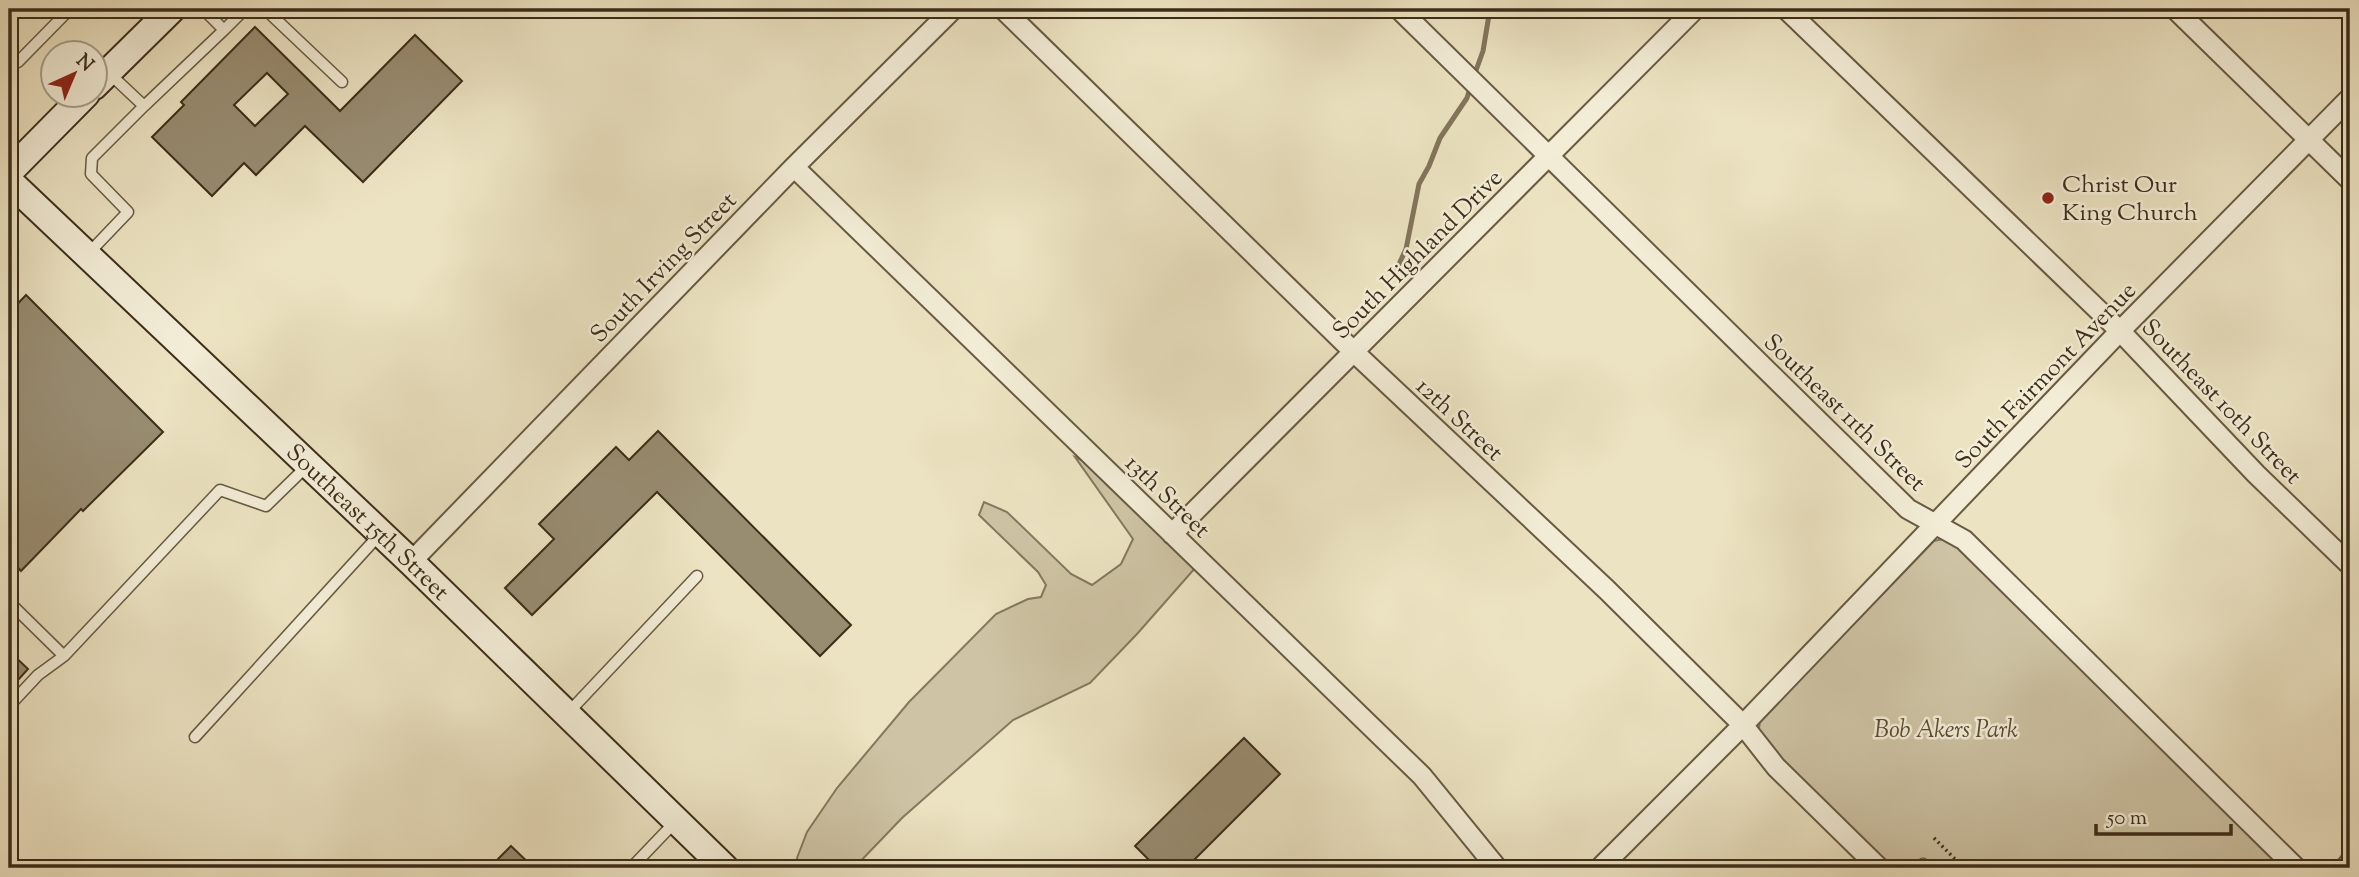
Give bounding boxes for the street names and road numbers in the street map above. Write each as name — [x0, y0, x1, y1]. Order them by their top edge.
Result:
street label: South Highland Drive — [1326, 163, 1511, 348]
street label: South Irving Street — [584, 185, 745, 351]
street label: South Fairmont Avenue — [1948, 275, 2145, 478]
street label: Southeast 10th Street — [2133, 312, 2309, 493]
street label: Southeast 11th Street — [1755, 327, 1932, 500]
street label: 12th Street — [1407, 371, 1510, 470]
street label: Southeast 15th Street — [277, 437, 456, 609]
street label: 13th Street — [1116, 448, 1217, 547]

